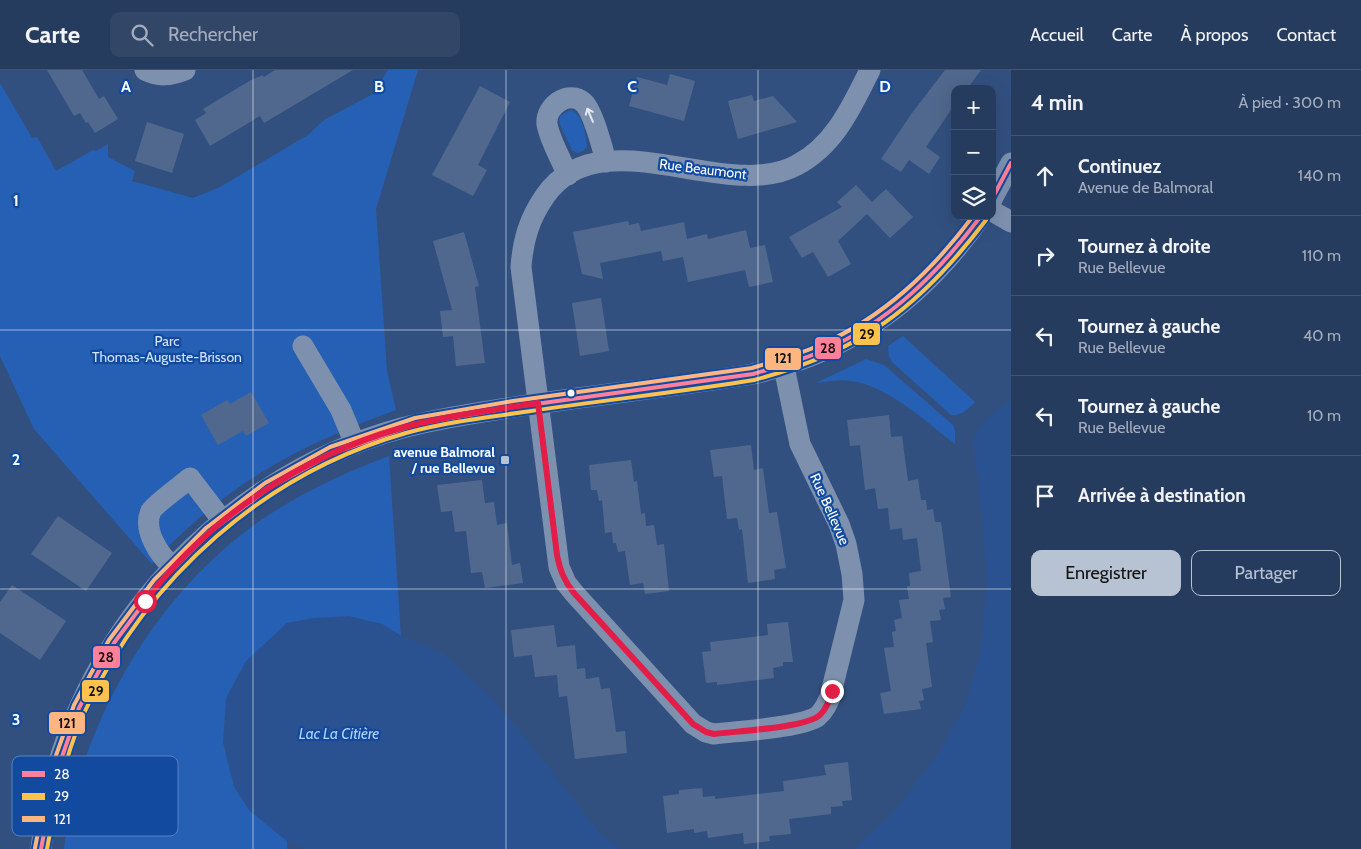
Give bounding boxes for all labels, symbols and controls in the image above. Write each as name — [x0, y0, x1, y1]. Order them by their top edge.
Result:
search box — [110, 12, 460, 57]
text: Carte — [25, 20, 80, 49]
icon: search — [128, 21, 156, 49]
text: Rechercher — [168, 23, 258, 46]
text: Accueil — [1030, 24, 1084, 46]
text: Carte — [1112, 24, 1152, 46]
text: À propos — [1180, 24, 1248, 46]
text: Contact — [1276, 24, 1336, 46]
text: A — [121, 77, 131, 96]
text: B — [374, 77, 384, 96]
text: C — [627, 77, 637, 96]
text: D — [879, 77, 891, 96]
map controls — [951, 85, 996, 220]
button: + — [951, 85, 996, 130]
text: 4 min — [1031, 90, 1084, 115]
text: À pied · 300 m — [1239, 93, 1341, 112]
one-way arrow — [585, 108, 595, 123]
button: − — [951, 130, 996, 175]
street label: Rue Beaumont — [658, 155, 748, 183]
text: Continuez — [1078, 155, 1161, 178]
icon: ahead — [1031, 162, 1059, 190]
text: 140 m — [1298, 166, 1341, 185]
button: layers — [951, 175, 996, 220]
text: Avenue de Balmoral — [1078, 178, 1213, 197]
text: 1 — [13, 191, 19, 210]
text: Tournez à droite — [1078, 235, 1211, 258]
icon: right — [1031, 242, 1059, 270]
text: 110 m — [1302, 246, 1341, 265]
text: Rue Bellevue — [1078, 258, 1165, 277]
text: Tournez à gauche — [1078, 315, 1220, 338]
line badge: 29 — [852, 322, 881, 346]
icon: left — [1031, 322, 1059, 350]
text: 29 — [859, 325, 875, 343]
text: 40 m — [1303, 326, 1341, 345]
park label: Parc Thomas-Auguste-Brisson — [92, 332, 242, 366]
line badge: 28 — [814, 336, 842, 360]
text: Rue Bellevue — [1078, 338, 1165, 357]
text: 28 — [820, 339, 836, 357]
line badge: 121 — [764, 347, 802, 371]
text: 121 — [774, 349, 792, 367]
unlabelled marker — [566, 388, 576, 398]
text: Tournez à gauche — [1078, 395, 1220, 418]
icon: left — [1031, 402, 1059, 430]
text: 10 m — [1307, 406, 1341, 425]
text: Rue Bellevue — [1078, 418, 1165, 437]
place label: avenue Balmoral / rue Bellevue — [394, 443, 495, 477]
text: 2 — [12, 450, 20, 469]
marker: avenue Balmoral / rue Bellevue — [499, 454, 511, 466]
street label: Rue Bellevue — [806, 470, 854, 548]
icon: arrive — [1031, 482, 1059, 510]
text: Arrivée à destination — [1078, 484, 1246, 507]
button: Enregistrer — [1031, 550, 1181, 596]
button: Partager — [1191, 550, 1341, 596]
route start — [134, 590, 157, 613]
line badge: 28 — [92, 645, 121, 669]
text: 28 — [98, 648, 114, 666]
line badge: 29 — [81, 679, 110, 703]
route end — [821, 680, 844, 703]
text: 29 — [88, 682, 104, 700]
text: 3 — [12, 710, 20, 729]
line badge: 121 — [48, 711, 86, 735]
text: 121 — [58, 714, 76, 732]
water label: Lac La Citière — [299, 725, 379, 743]
legend — [12, 756, 178, 836]
text: 28 — [54, 765, 70, 783]
text: 29 — [54, 787, 69, 805]
text: 121 — [54, 810, 70, 828]

